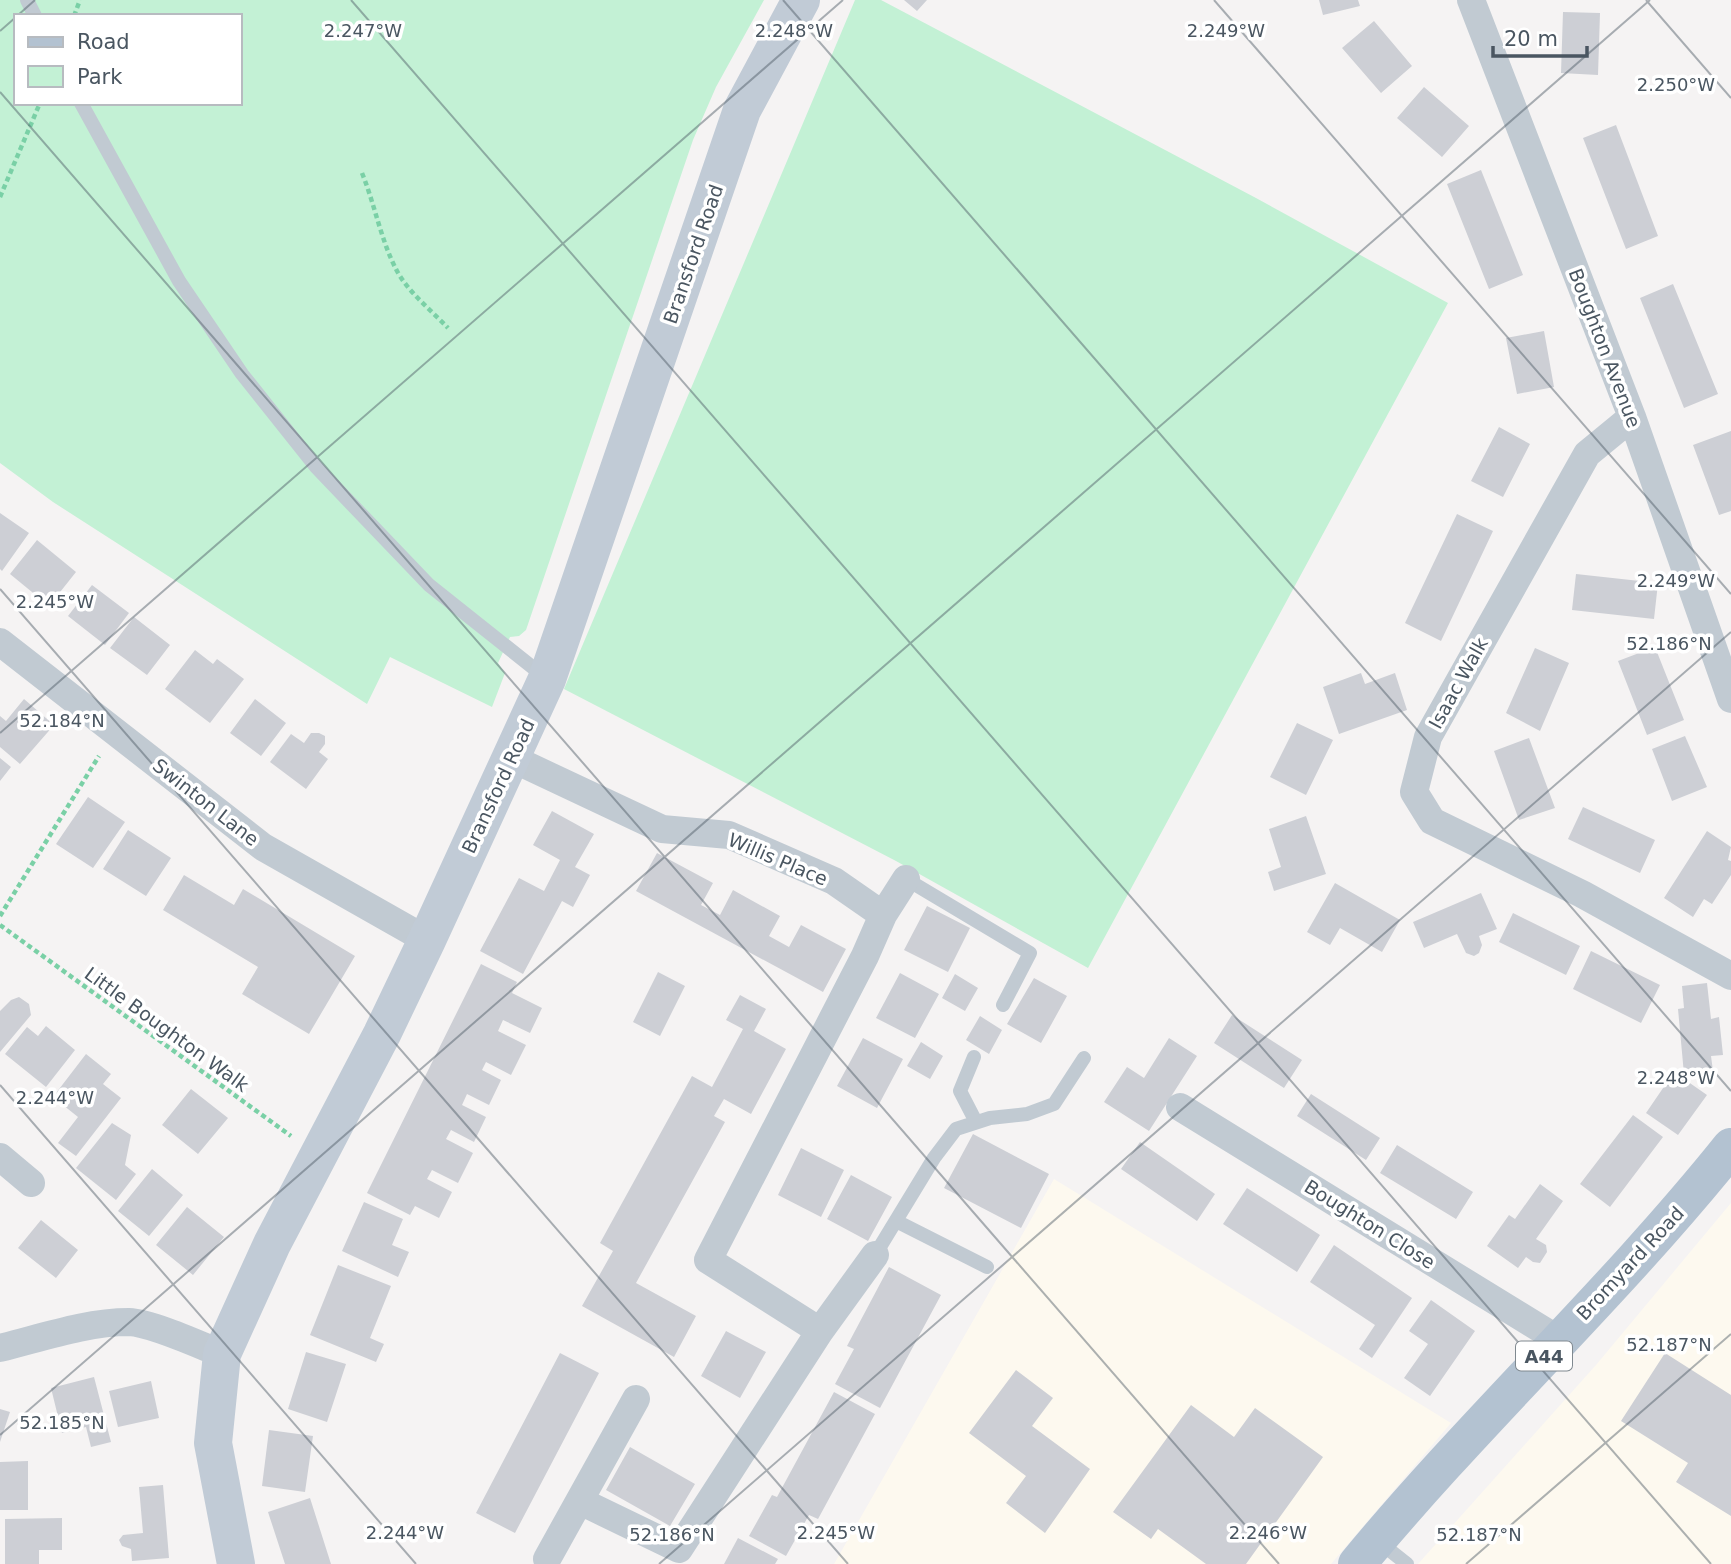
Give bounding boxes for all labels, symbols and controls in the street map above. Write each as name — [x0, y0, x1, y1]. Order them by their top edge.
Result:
legend — [14, 14, 242, 105]
scale bar — [1493, 14, 1588, 58]
text: 2.247°W — [324, 20, 402, 41]
text: 2.248°W — [755, 20, 833, 41]
text: 2.249°W — [1187, 20, 1265, 41]
text: 20 m — [1504, 27, 1558, 51]
text: Road — [77, 30, 130, 54]
text: Park — [77, 65, 123, 89]
text: 2.250°W — [1637, 74, 1715, 95]
street label: Bransford Road — [659, 181, 727, 327]
street label: Boughton Avenue — [1565, 265, 1645, 431]
text: 2.249°W — [1637, 570, 1715, 591]
text: 2.245°W — [16, 591, 94, 612]
text: 52.186°N — [1626, 633, 1712, 654]
street label: Isaac Walk — [1424, 634, 1492, 732]
text: 52.184°N — [19, 710, 105, 731]
street label: Bransford Road — [457, 715, 539, 857]
street label: Swinton Lane — [149, 754, 263, 850]
street label: Willis Place — [725, 828, 831, 890]
street label: Little Boughton Walk — [81, 962, 253, 1096]
text: 2.248°W — [1637, 1067, 1715, 1088]
text: 2.244°W — [16, 1087, 94, 1108]
street label: Boughton Close — [1301, 1175, 1439, 1273]
street label: Bromyard Road — [1572, 1202, 1688, 1324]
text: 52.187°N — [1626, 1334, 1712, 1355]
road number: A44 — [1516, 1342, 1572, 1371]
text: 52.185°N — [19, 1412, 105, 1433]
text: 2.244°W — [366, 1522, 444, 1543]
text: 2.245°W — [797, 1522, 875, 1543]
text: 2.246°W — [1229, 1522, 1307, 1543]
text: 52.186°N — [629, 1524, 715, 1545]
text: 52.187°N — [1436, 1524, 1522, 1545]

